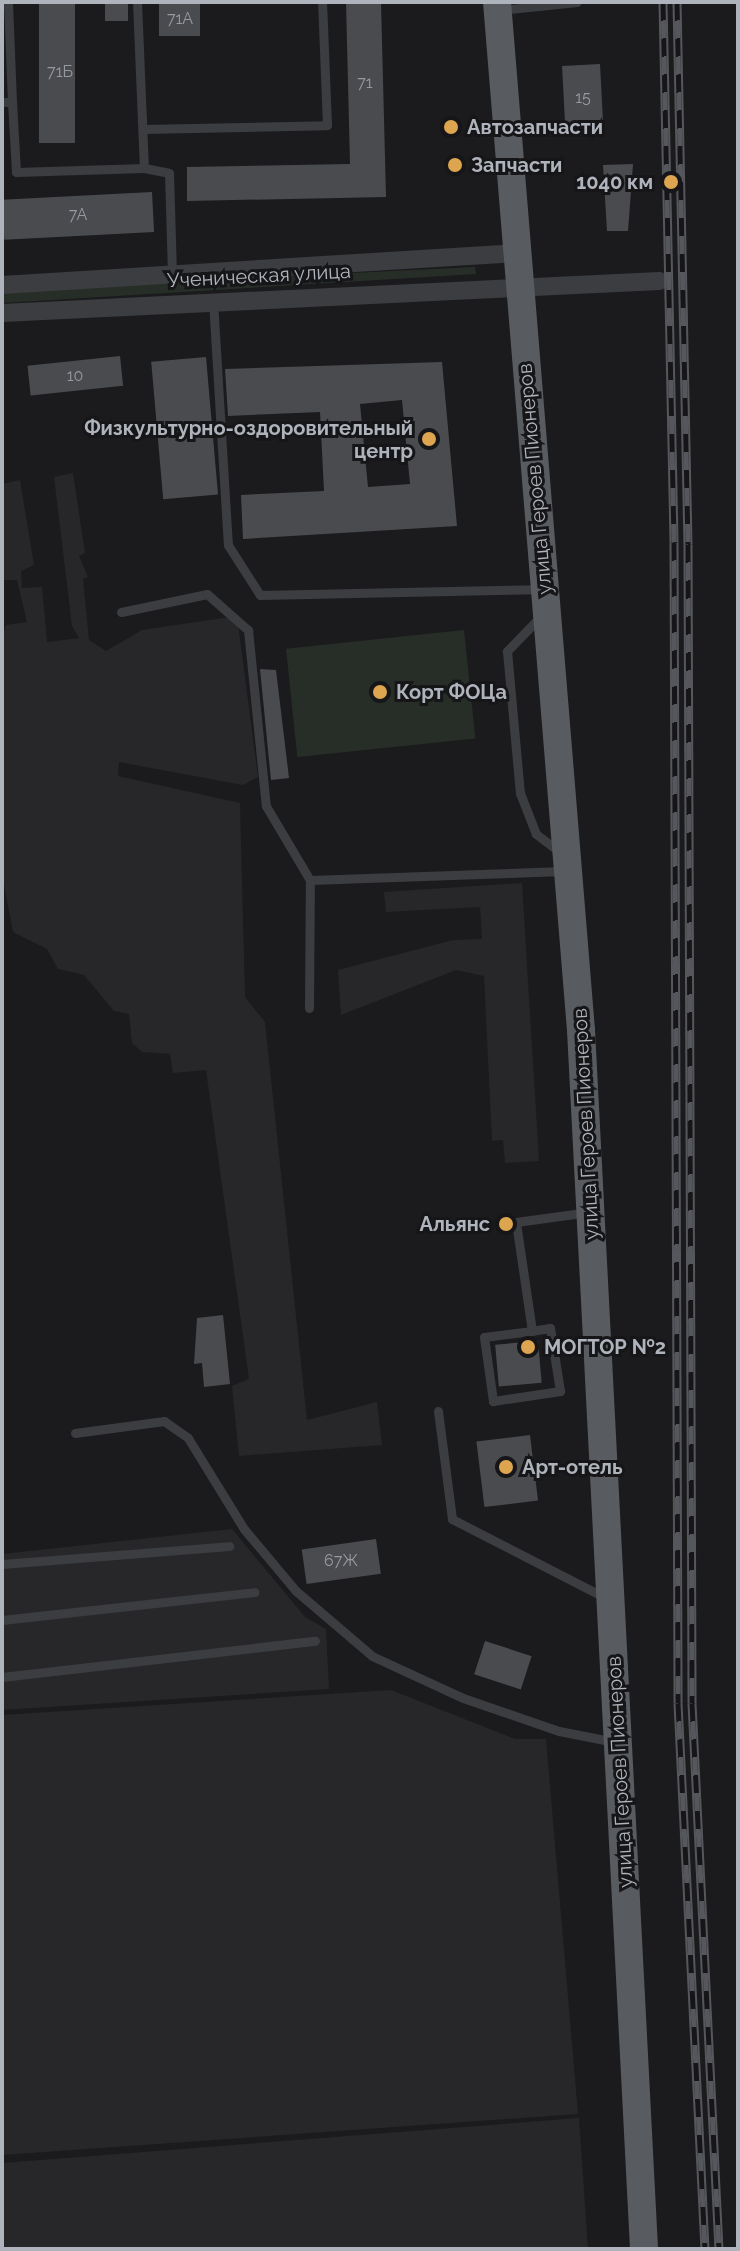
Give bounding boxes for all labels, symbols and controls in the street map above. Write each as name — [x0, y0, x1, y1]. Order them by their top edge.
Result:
house number: 71А — [167, 9, 193, 29]
house number: 71Б — [47, 62, 73, 82]
house number: 71 — [357, 73, 373, 93]
house number: 15 — [575, 88, 591, 108]
place label: Автозапчасти — [467, 115, 603, 139]
marker: Автозапчасти — [442, 118, 460, 136]
place label: Запчасти — [471, 153, 562, 177]
marker: Запчасти — [446, 156, 464, 174]
place label: 1040 км — [576, 170, 653, 194]
marker: 1040 км — [660, 171, 682, 193]
house number: 7А — [69, 205, 87, 225]
street label: Ученическая улица — [166, 259, 352, 293]
street label: улица Героев Пионеров — [513, 362, 557, 596]
house number: 10 — [67, 366, 83, 386]
place label: Физкультурно-оздоровительный центр — [84, 416, 413, 463]
marker: Физкультурно-оздоровительный центр — [420, 430, 438, 448]
place label: Корт ФОЦа — [396, 680, 507, 704]
marker: Корт ФОЦа — [371, 683, 389, 701]
street label: улица Героев Пионеров — [568, 1008, 604, 1240]
place label: Альянс — [419, 1212, 490, 1236]
marker: Альянс — [497, 1215, 515, 1233]
place label: МОГТОР №2 — [544, 1335, 666, 1359]
marker: МОГТОР №2 — [519, 1338, 537, 1356]
place label: Арт-отель — [522, 1455, 623, 1479]
marker: Арт-отель — [497, 1458, 515, 1476]
house number: 67Ж — [324, 1551, 358, 1571]
street label: улица Героев Пионеров — [602, 1656, 638, 1888]

